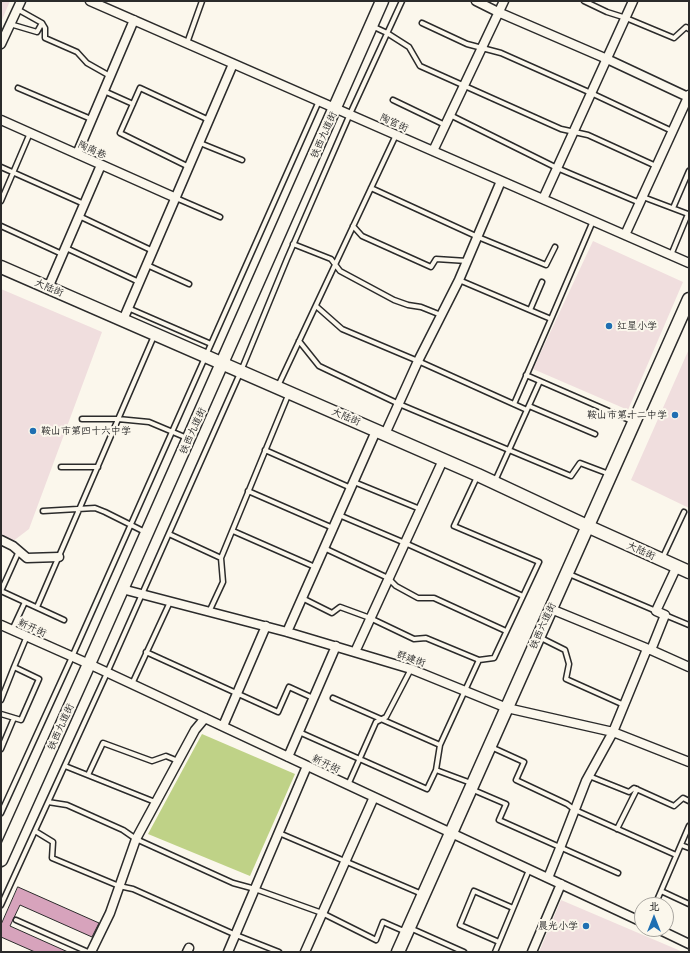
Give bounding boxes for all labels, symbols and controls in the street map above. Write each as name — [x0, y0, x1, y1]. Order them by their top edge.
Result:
street label: 铁西九道街 — [308, 110, 340, 160]
street label: 陶官街 — [378, 111, 410, 135]
street label: 陶南巷 — [76, 138, 108, 162]
street label: 大陆街 — [33, 277, 65, 299]
place label: 红星小学 — [617, 320, 657, 332]
marker: 红星小学 — [604, 321, 614, 331]
street label: 铁西九道街 — [177, 406, 209, 456]
street label: 大陆街 — [330, 406, 362, 428]
place label: 鞍山市第十二中学 — [587, 409, 667, 421]
marker: 鞍山市第十二中学 — [670, 410, 680, 420]
place label: 鞍山市第四十六中学 — [41, 425, 131, 437]
marker: 鞍山市第四十六中学 — [28, 426, 38, 436]
street label: 大陆街 — [625, 539, 657, 563]
street label: 铁西六道街 — [527, 601, 559, 651]
street label: 新开街 — [16, 616, 48, 640]
street label: 群建街 — [395, 648, 427, 670]
street label: 铁西九道街 — [45, 702, 77, 752]
street label: 新开街 — [310, 752, 342, 776]
north arrow — [634, 897, 674, 937]
text: 北 — [649, 899, 660, 913]
place label: 晨光小学 — [538, 920, 578, 932]
marker: 晨光小学 — [581, 921, 591, 931]

